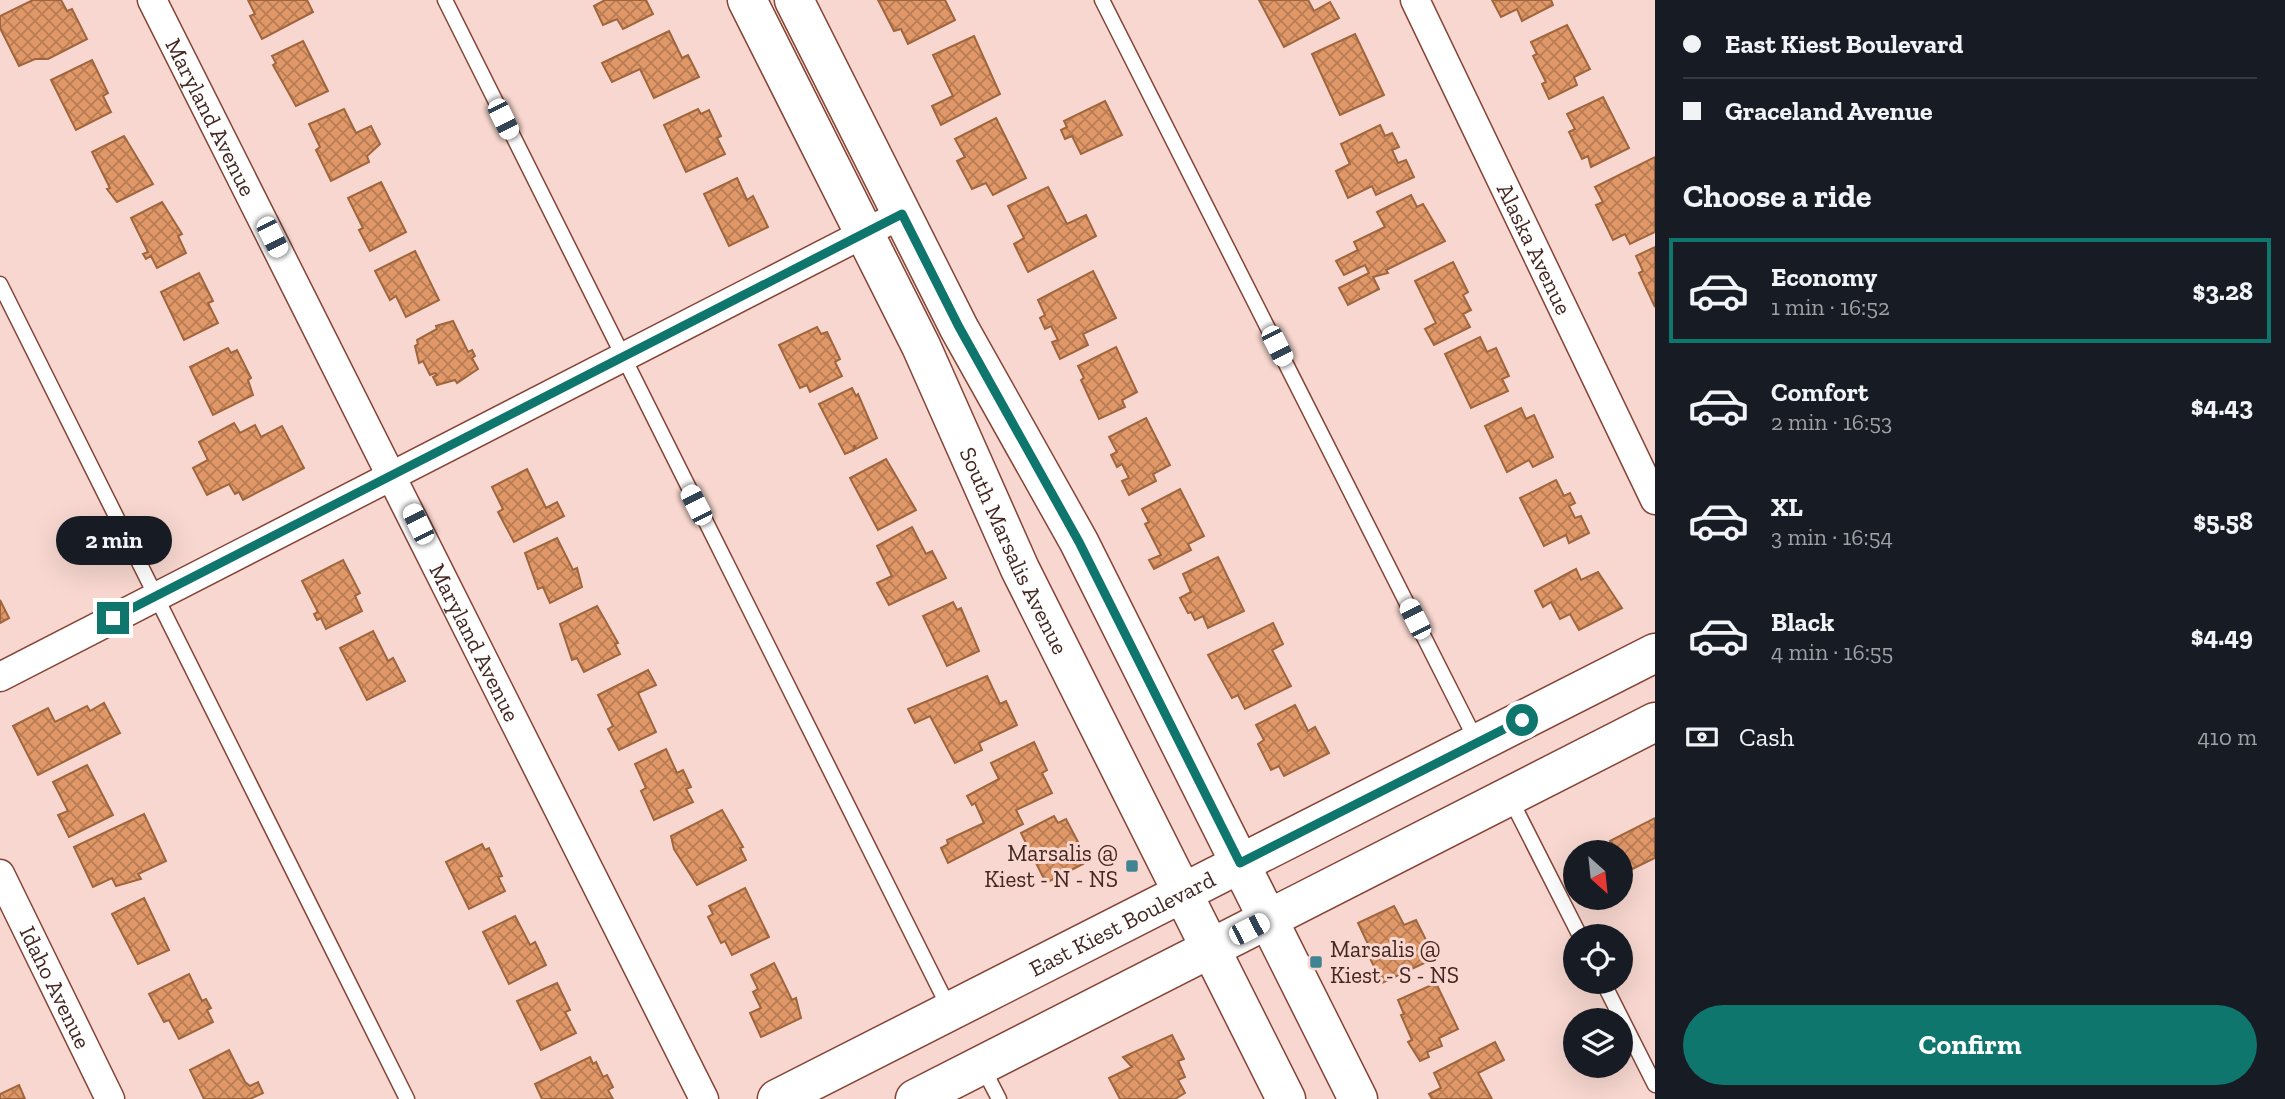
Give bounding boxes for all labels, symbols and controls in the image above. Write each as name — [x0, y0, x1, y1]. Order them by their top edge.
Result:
text: East Kiest Boulevard — [1725, 28, 1963, 60]
street label: Maryland Avenue — [160, 34, 262, 201]
text: Graceland Avenue — [1725, 95, 1933, 127]
car — [485, 96, 522, 142]
text: Choose a ride — [1683, 177, 1871, 215]
street label: Alaska Avenue — [1491, 178, 1578, 319]
car — [254, 214, 291, 260]
icon: car — [1687, 259, 1750, 322]
text: Economy — [1771, 261, 1877, 293]
text: $3.28 — [2192, 275, 2253, 307]
text: 1 min · 16:52 — [1771, 293, 1890, 321]
car — [1259, 323, 1296, 369]
icon: car — [1687, 374, 1750, 437]
text: Comfort — [1771, 376, 1868, 408]
text: $4.43 — [2191, 390, 2253, 422]
text: 2 min · 16:53 — [1771, 408, 1892, 436]
street label: South Marsalis Avenue — [954, 443, 1074, 659]
car — [678, 482, 715, 528]
icon: car — [1687, 489, 1750, 552]
text: XL — [1771, 491, 1803, 523]
car — [400, 501, 437, 547]
text: $5.58 — [2193, 505, 2253, 537]
callout: 2 min — [55, 516, 171, 566]
text: 3 min · 16:54 — [1771, 523, 1893, 551]
text: 2 min — [85, 526, 143, 554]
street label: Maryland Avenue — [423, 559, 526, 726]
car — [1397, 596, 1434, 642]
route end — [97, 602, 129, 634]
icon: car — [1687, 604, 1750, 667]
text: Black — [1771, 606, 1834, 638]
text: $4.49 — [2191, 620, 2253, 652]
text: 4 min · 16:55 — [1771, 638, 1893, 666]
route start — [1506, 704, 1538, 736]
icon: cash — [1683, 718, 1721, 756]
text: Cash — [1739, 721, 1794, 753]
text: 410 m — [2197, 723, 2257, 751]
place label: Marsalis @ Kiest - N - NS — [984, 839, 1118, 893]
north arrow — [1563, 840, 1633, 910]
map controls — [1563, 840, 1633, 1078]
marker: Marsalis @ Kiest - N - NS — [1124, 858, 1140, 874]
street label: East Kiest Boulevard — [1024, 865, 1220, 983]
car — [1226, 910, 1273, 948]
street label: Idaho Avenue — [14, 921, 97, 1053]
button: locate — [1563, 924, 1633, 994]
place label: Marsalis @ Kiest - S - NS — [1330, 935, 1459, 989]
marker: Marsalis @ Kiest - S - NS — [1308, 954, 1324, 970]
button: Confirm — [1683, 1005, 2257, 1085]
button: layers — [1563, 1008, 1633, 1078]

